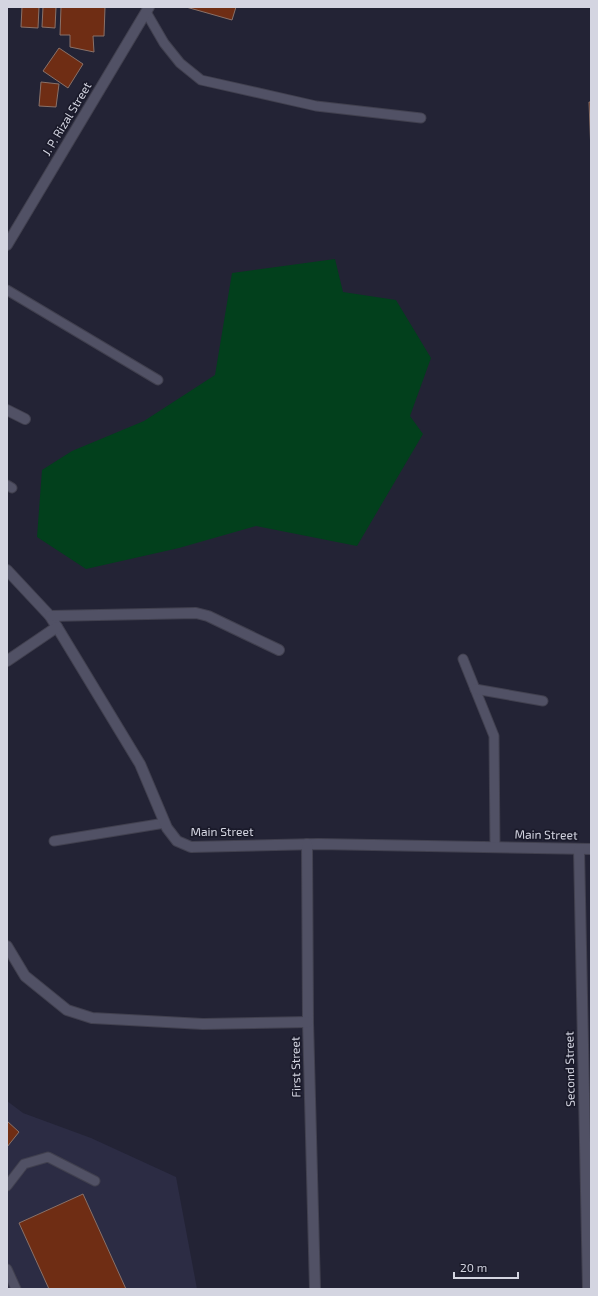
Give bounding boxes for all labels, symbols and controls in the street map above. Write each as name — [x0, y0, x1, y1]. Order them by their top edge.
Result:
street label: J. P. Rizal Street — [39, 79, 94, 158]
street label: Main Street — [190, 824, 254, 838]
street label: Main Street — [514, 826, 578, 842]
street label: Second Street — [561, 1031, 577, 1107]
street label: First Street — [287, 1036, 303, 1098]
scale bar — [454, 1254, 518, 1280]
text: 20 m — [460, 1260, 487, 1274]

